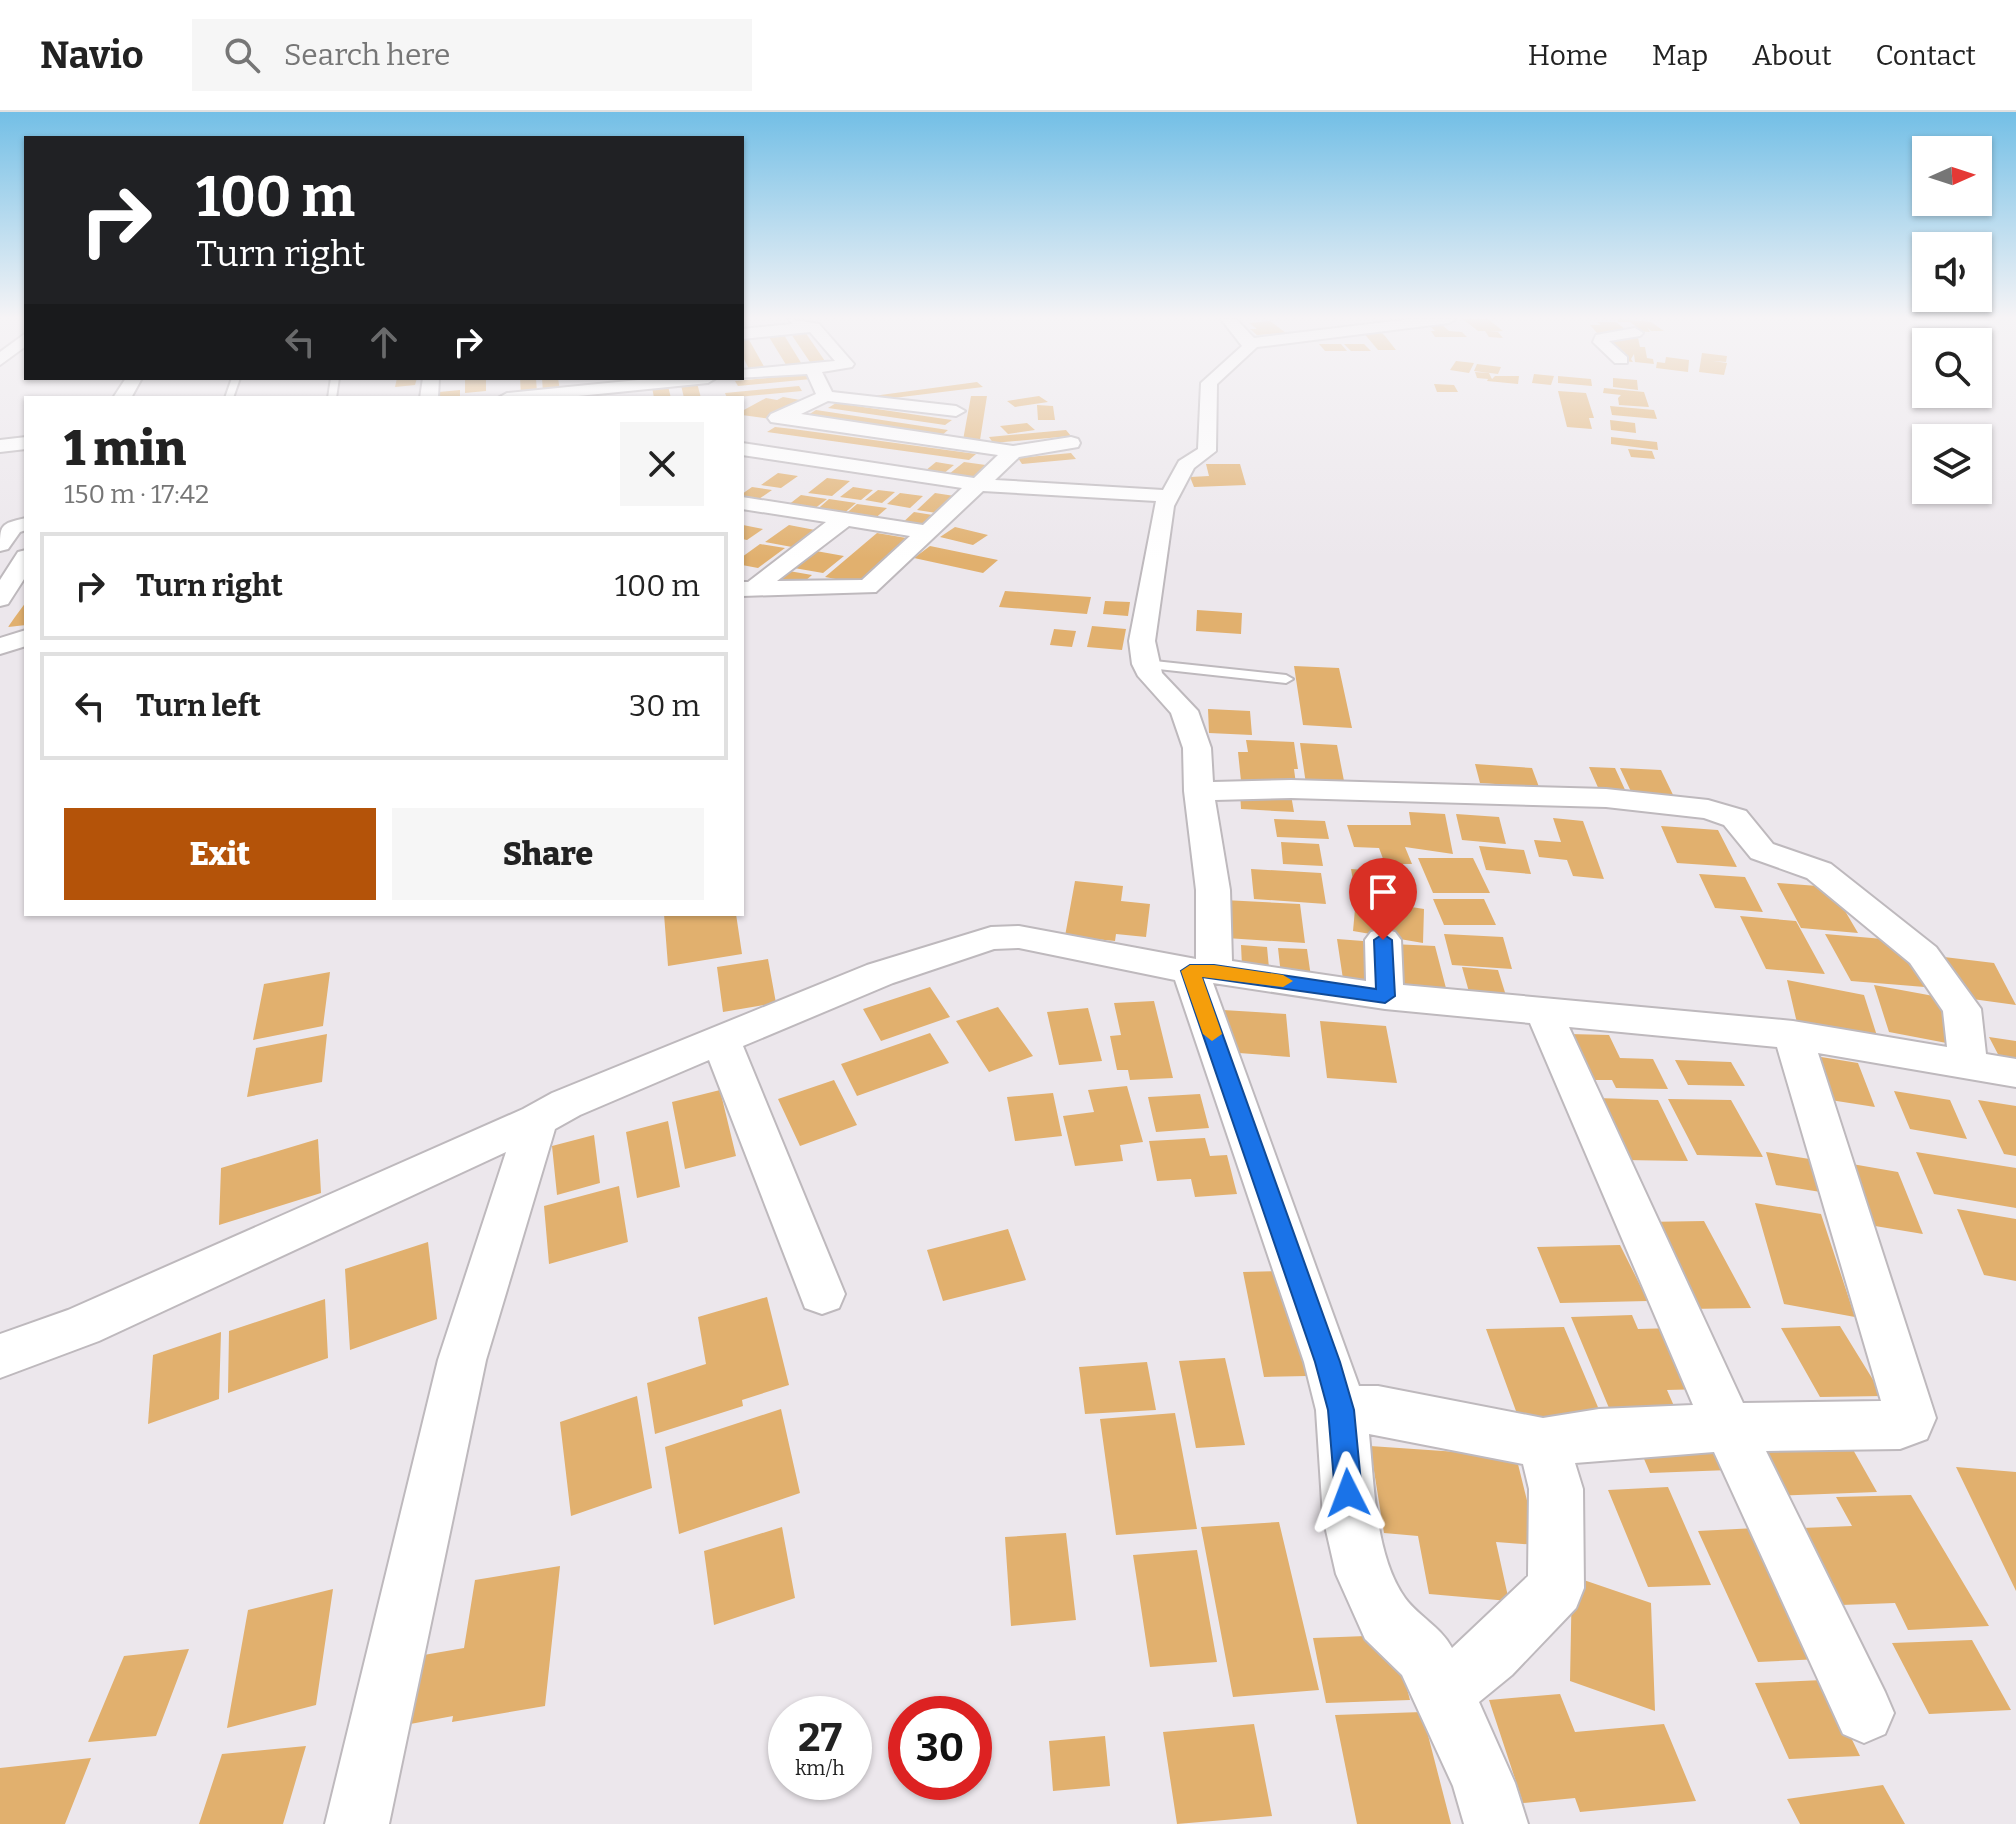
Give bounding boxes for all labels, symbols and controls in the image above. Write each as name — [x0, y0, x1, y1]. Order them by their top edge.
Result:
search box — [192, 19, 752, 91]
text: Navio — [40, 32, 144, 78]
icon: search — [220, 33, 264, 77]
text: Search here — [284, 37, 450, 73]
text: Home — [1528, 39, 1608, 72]
text: Map — [1652, 39, 1708, 72]
text: About — [1752, 39, 1832, 72]
text: Contact — [1876, 39, 1976, 72]
north arrow — [1912, 136, 1992, 216]
map controls — [1912, 136, 1992, 504]
text: 100 m — [196, 164, 355, 231]
icon: right — [64, 168, 168, 272]
text: Turn right — [196, 232, 365, 276]
button: sound — [1912, 232, 1992, 312]
icon: left — [278, 320, 322, 364]
icon: ahead — [362, 320, 406, 364]
icon: right — [446, 320, 490, 364]
button: search — [1912, 328, 1992, 408]
text: 1 min — [64, 420, 186, 478]
button: close — [620, 422, 704, 506]
button: layers — [1912, 424, 1992, 504]
text: 150 m · 17:42 — [64, 479, 209, 510]
icon: right — [68, 564, 112, 608]
text: Turn right — [136, 568, 283, 604]
text: 100 m — [615, 568, 700, 604]
icon: left — [68, 684, 112, 728]
text: Turn left — [136, 688, 261, 724]
text: 30 m — [629, 688, 700, 724]
button: Exit — [64, 808, 376, 900]
button: Share — [392, 808, 704, 900]
pin — [1349, 858, 1417, 940]
icon: arrive — [1361, 870, 1405, 914]
position arrow — [1306, 1451, 1390, 1535]
speed limit sign: 30 — [888, 1696, 992, 1800]
text: 27 — [798, 1714, 842, 1762]
text: km/h — [795, 1756, 845, 1780]

